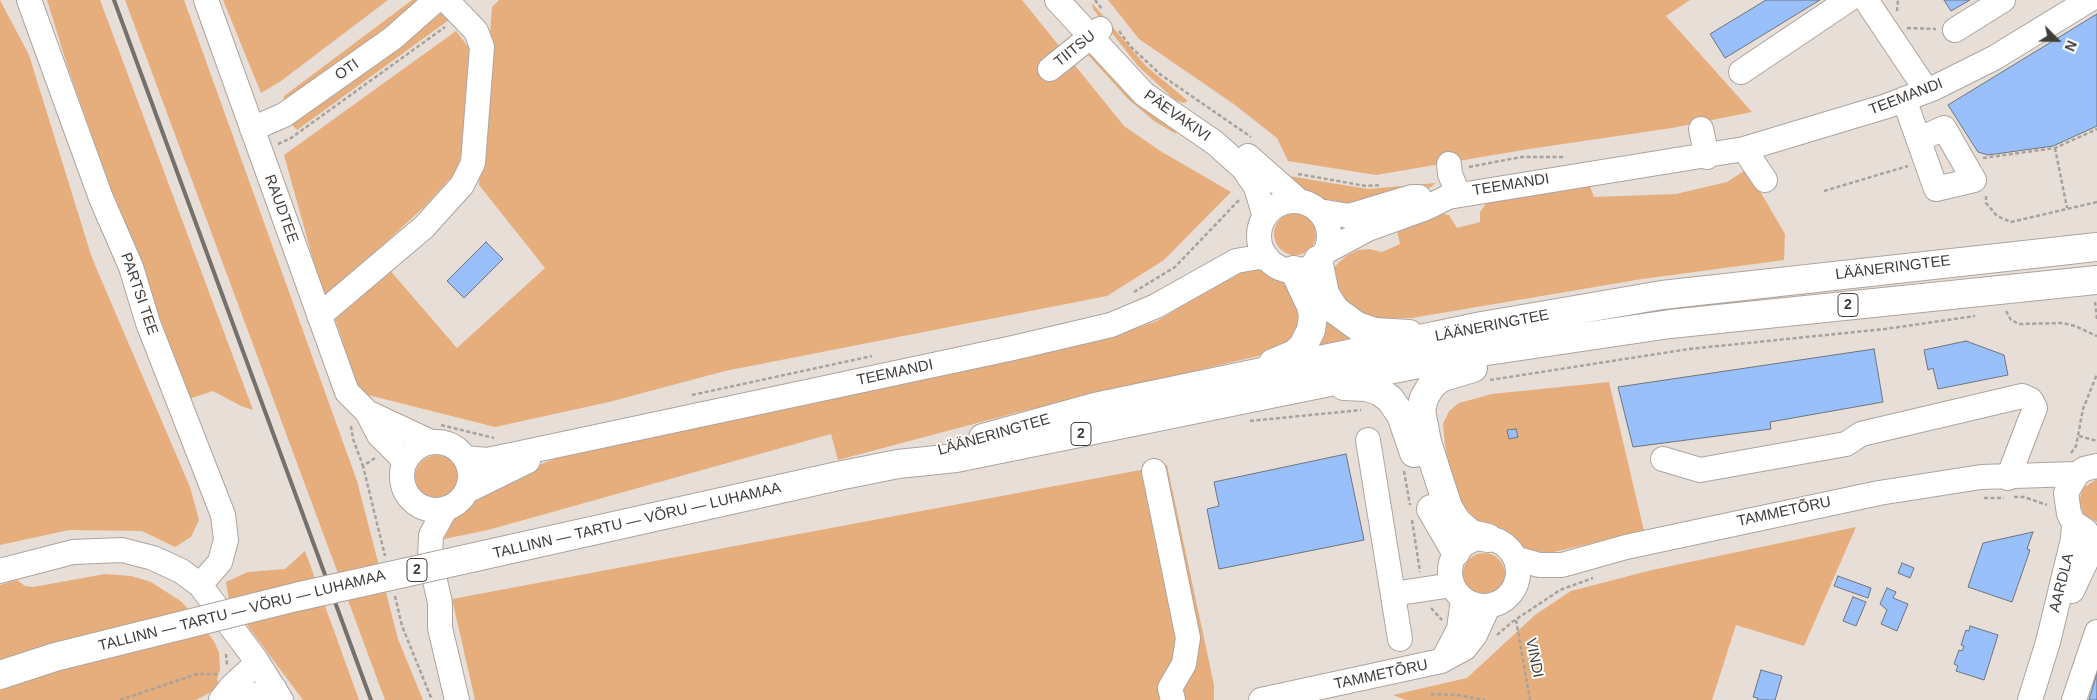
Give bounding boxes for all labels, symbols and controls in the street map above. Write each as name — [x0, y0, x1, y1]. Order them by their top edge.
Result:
north arrow — [2032, 15, 2082, 65]
street label: TIITSU — [1051, 27, 1099, 71]
text: N — [2061, 38, 2080, 54]
street label: OTI — [332, 55, 362, 85]
street label: TEEMANDI — [1867, 75, 1945, 119]
street label: PÄEVAKIVI — [1140, 86, 1214, 146]
street label: TEEMANDI — [1471, 170, 1551, 200]
street label: RAUDTEE — [260, 172, 302, 246]
street label: PARTSI TEE — [116, 250, 162, 338]
street label: LÄÄNERINGTEE — [1834, 252, 1952, 284]
road number: 2 — [1838, 294, 1858, 316]
street label: LÄÄNERINGTEE — [1433, 306, 1551, 346]
street label: TEEMANDI — [855, 356, 935, 390]
street label: LÄÄNERINGTEE — [936, 410, 1052, 460]
road number: 2 — [1071, 422, 1091, 446]
street label: TALLINN — TARTU — VÕRU — LUHAMAA — [491, 479, 783, 563]
street label: TAMMETÕRU — [1735, 493, 1833, 531]
street label: AARDLA — [2046, 552, 2078, 614]
road number: 2 — [407, 558, 427, 582]
street label: TALLINN — TARTU — VÕRU — LUHAMAA — [97, 567, 387, 655]
street label: VINDI — [1521, 637, 1547, 679]
street label: TAMMETÕRU — [1332, 656, 1430, 694]

